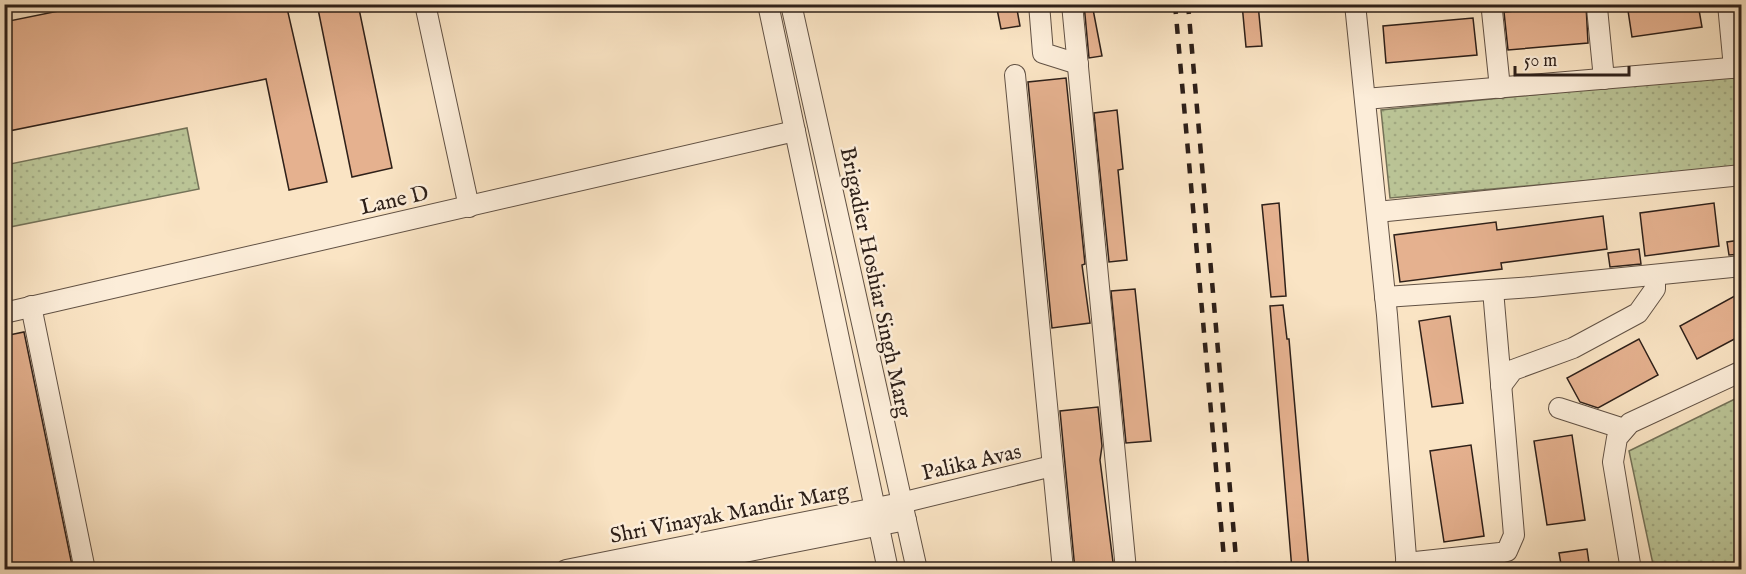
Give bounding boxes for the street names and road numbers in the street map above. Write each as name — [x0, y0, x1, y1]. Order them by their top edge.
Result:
street label: Brigadier Hoshiar Singh Marg — [833, 144, 918, 421]
street label: Lane D — [357, 179, 431, 222]
street label: Palika Avas — [919, 438, 1024, 488]
street label: Shri Vinayak Mandir Marg — [608, 477, 852, 551]

